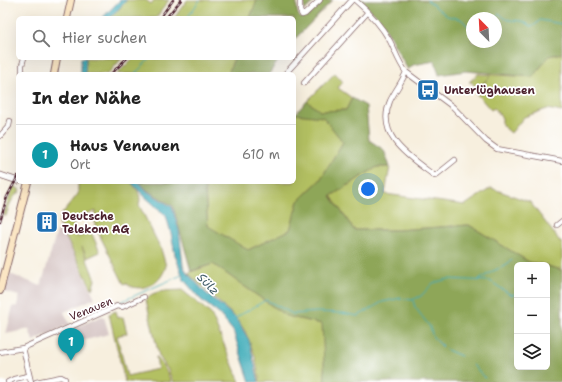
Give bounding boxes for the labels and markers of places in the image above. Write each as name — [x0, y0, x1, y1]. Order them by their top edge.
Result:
bus stop icon: Unterlüghausen — [415, 77, 441, 103]
place label: Unterlüghausen — [444, 83, 536, 98]
building icon: Deutsche Telekom AG — [34, 209, 60, 235]
place label: Deutsche Telekom AG — [62, 209, 130, 237]
pin: 1 — [58, 328, 84, 361]

